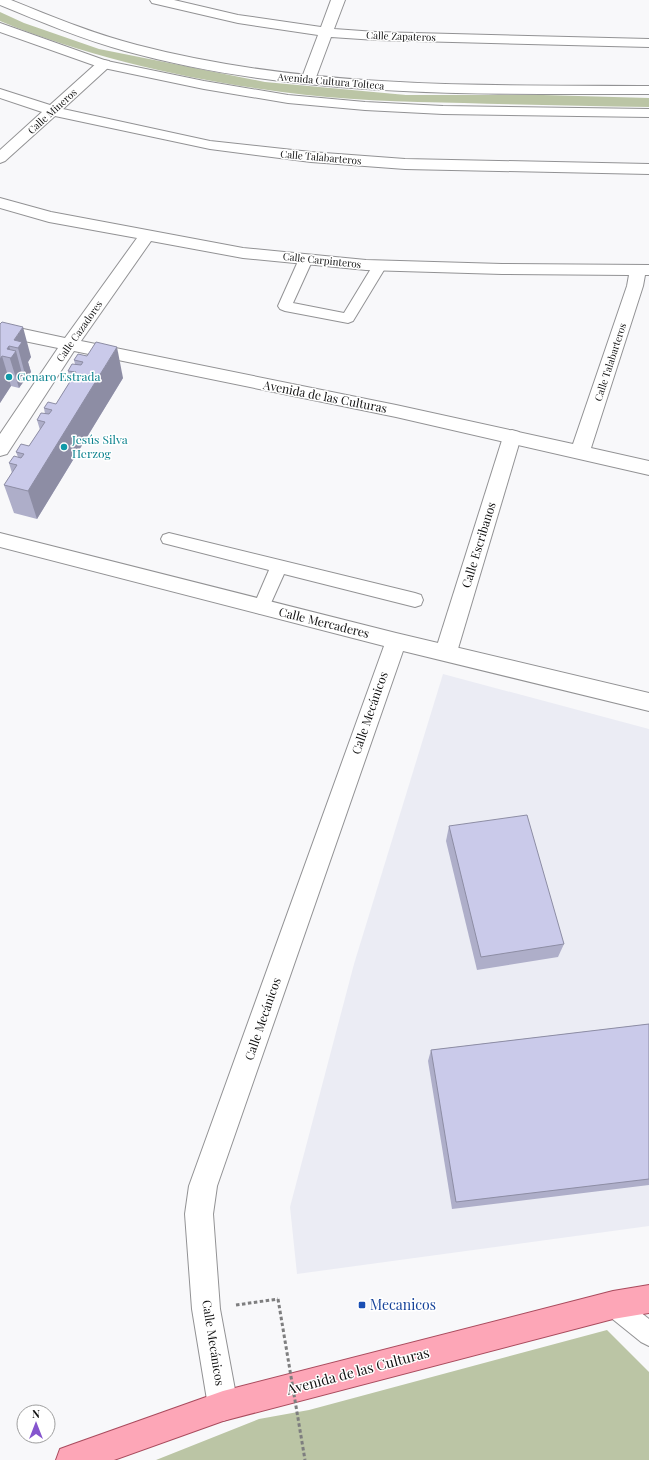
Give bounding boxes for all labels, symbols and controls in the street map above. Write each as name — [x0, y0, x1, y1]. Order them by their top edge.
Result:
street label: Calle Zapateros — [366, 28, 436, 44]
street label: Avenida Cultura Tolteca — [276, 69, 385, 93]
street label: Calle Mineros — [24, 85, 80, 137]
street label: Calle Talabarteros — [280, 146, 362, 168]
street label: Calle Carpinteros — [282, 249, 362, 271]
street label: Calle Cazadores — [53, 298, 105, 364]
street label: Calle Talabarteros — [591, 321, 629, 403]
place label: Genaro Estrada — [17, 368, 101, 384]
marker: Genaro Estrada — [4, 372, 14, 382]
street label: Avenida de las Culturas — [261, 376, 388, 416]
place label: Jesús Silva Herzog — [71, 431, 128, 461]
marker: Jesús Silva Herzog — [59, 442, 69, 452]
street label: Calle Escribanos — [457, 500, 499, 590]
street label: Calle Mercaderes — [277, 603, 371, 641]
street label: Calle Mecánicos — [347, 669, 391, 756]
street label: Calle Mecánicos — [240, 975, 284, 1062]
place label: Mecanicos — [370, 1295, 436, 1314]
street label: Calle Mecánicos — [199, 1299, 229, 1387]
marker: Mecanicos — [357, 1300, 367, 1310]
street label: Avenida de las Culturas — [284, 1342, 431, 1399]
north arrow — [16, 1404, 56, 1444]
text: N — [32, 1406, 40, 1421]

